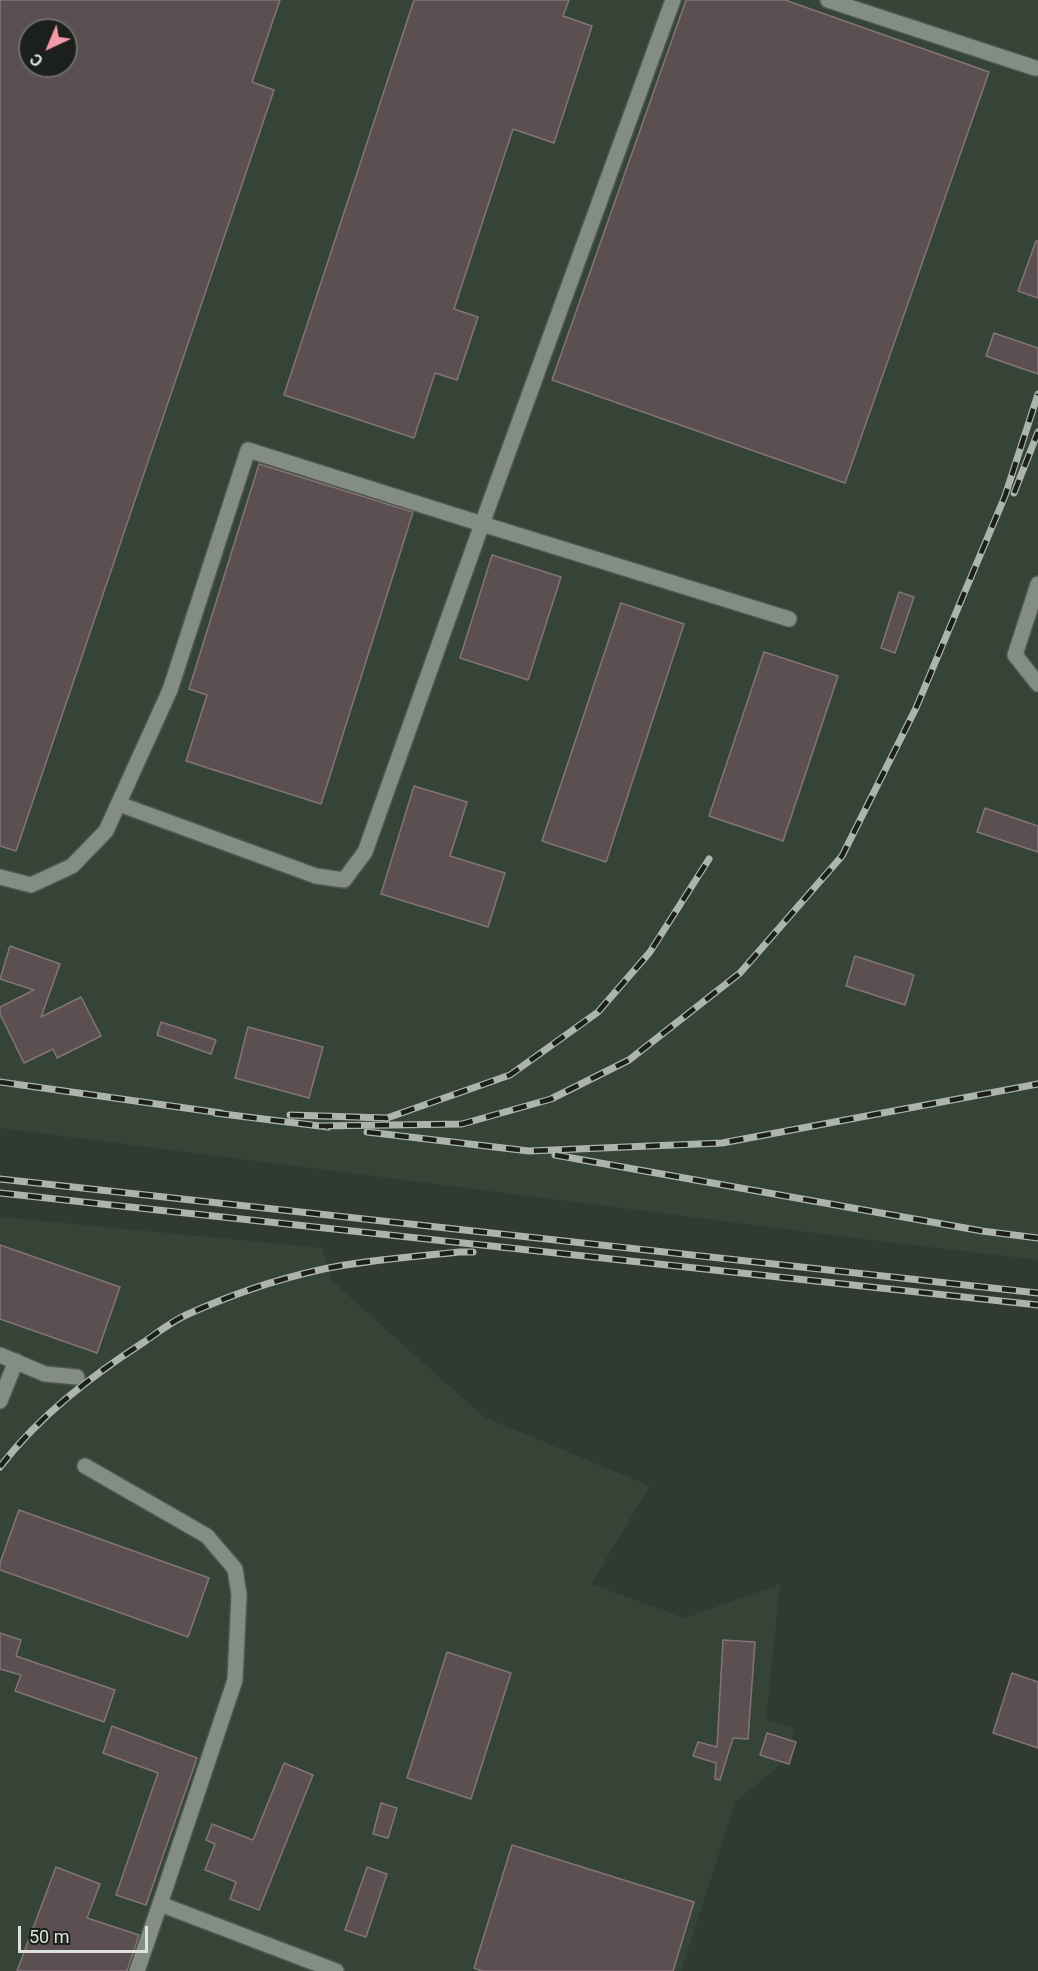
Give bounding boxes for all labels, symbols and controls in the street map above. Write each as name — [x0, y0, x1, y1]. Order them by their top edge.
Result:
north arrow — [18, 18, 78, 78]
text: С — [26, 49, 47, 70]
scale bar — [21, 1914, 152, 1952]
text: 50 m — [29, 1926, 69, 1947]

